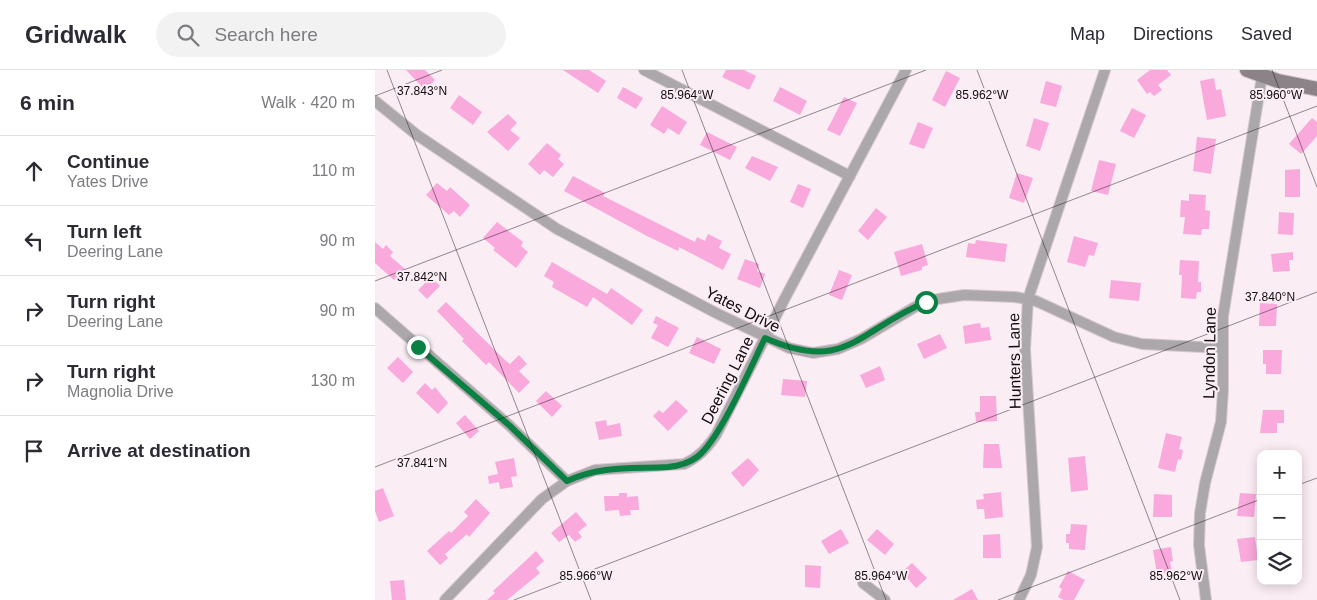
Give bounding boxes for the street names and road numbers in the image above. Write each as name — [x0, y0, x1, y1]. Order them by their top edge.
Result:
street label: Yates Drive — [703, 283, 783, 336]
street label: Lyndon Lane — [1200, 307, 1219, 399]
street label: Hunters Lane — [1005, 313, 1024, 409]
street label: Deering Lane — [698, 333, 757, 427]

